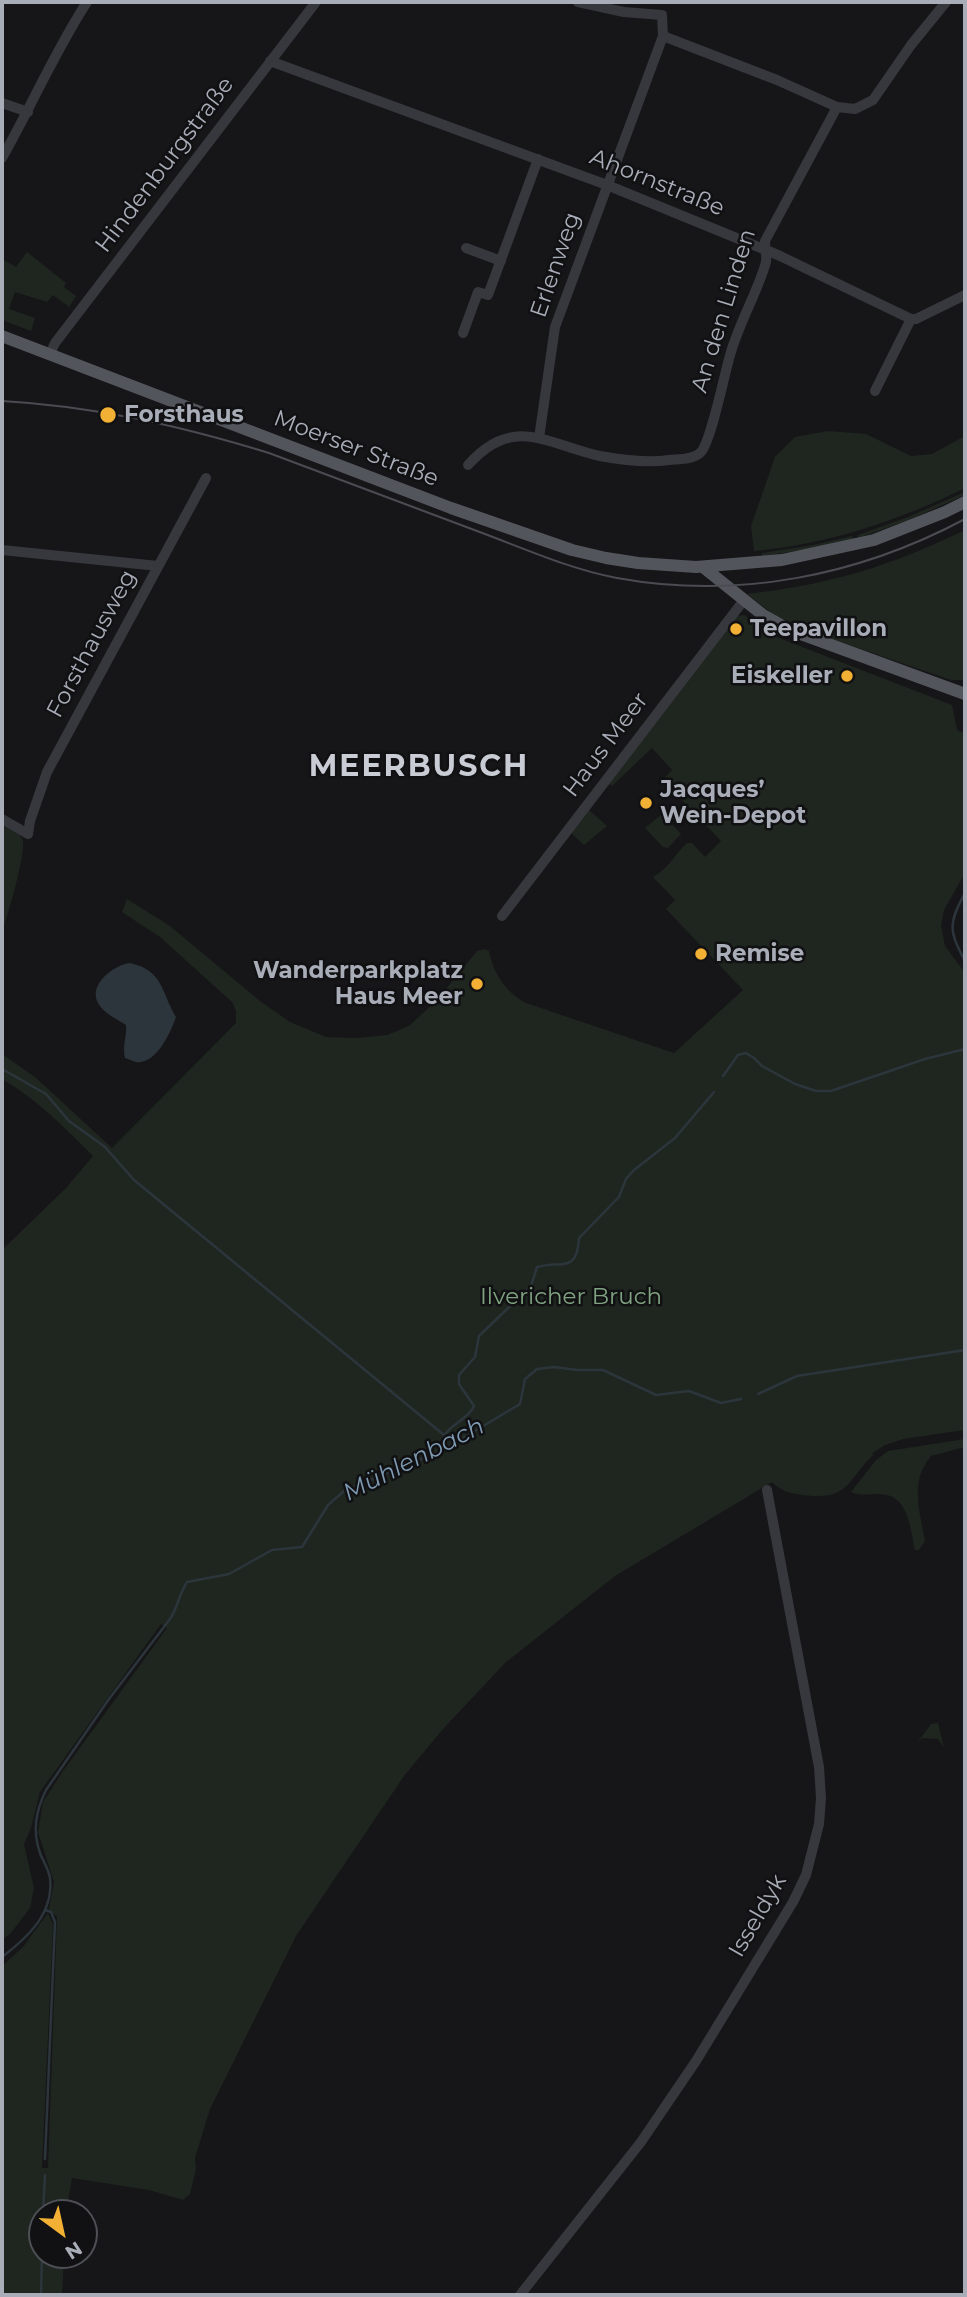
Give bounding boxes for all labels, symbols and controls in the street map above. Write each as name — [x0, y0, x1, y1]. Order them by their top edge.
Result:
street label: Hindenburgstraße — [90, 72, 240, 258]
street label: Ahornstraße — [586, 143, 728, 223]
street label: Erlenweg — [525, 209, 587, 321]
street label: An den Linden — [686, 226, 762, 396]
place label: Forsthaus — [124, 401, 244, 429]
marker: Forsthaus — [98, 405, 118, 425]
street label: Moerser Straße — [270, 405, 442, 493]
street label: Forsthausweg — [41, 565, 143, 723]
place label: Teepavillon — [750, 615, 887, 643]
marker: Teepavillon — [728, 621, 744, 637]
place label: Eiskeller — [731, 662, 833, 690]
marker: Eiskeller — [839, 668, 855, 684]
street label: Haus Meer — [558, 687, 654, 803]
district label: MEERBUSCH — [310, 749, 528, 785]
place label: Jacques’ Wein-Depot — [660, 776, 806, 830]
marker: Jacques’ Wein-Depot — [638, 795, 654, 811]
place label: Remise — [715, 940, 804, 968]
marker: Remise — [693, 946, 709, 962]
place label: Wanderparkplatz Haus Meer — [253, 957, 463, 1011]
marker: Wanderparkplatz Haus Meer — [469, 976, 485, 992]
park label: Ilvericher Bruch — [480, 1283, 662, 1311]
water label: Mühlenbach — [339, 1412, 489, 1508]
street label: Isseldyk — [723, 1870, 793, 1962]
north arrow — [28, 2199, 98, 2269]
text: N — [61, 2237, 86, 2264]

